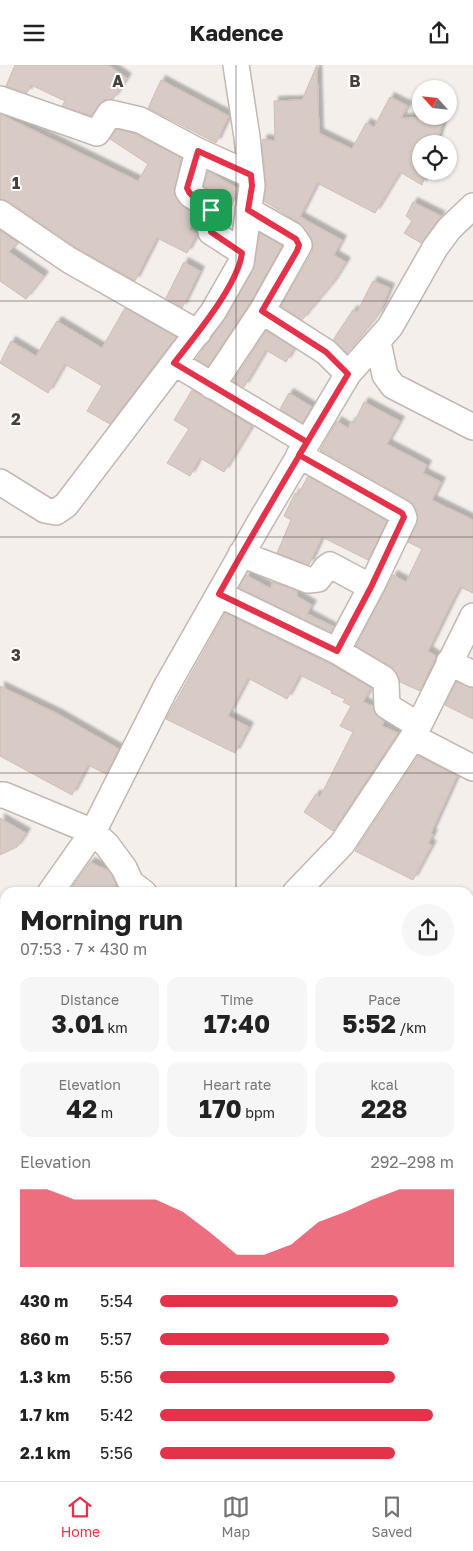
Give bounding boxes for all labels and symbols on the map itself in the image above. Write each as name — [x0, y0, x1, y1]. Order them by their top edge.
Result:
text: A — [112, 71, 124, 91]
text: B — [349, 71, 361, 91]
north arrow — [412, 80, 458, 125]
text: 1 — [12, 173, 20, 193]
pin — [190, 189, 232, 231]
text: 2 — [11, 409, 21, 429]
text: 3 — [11, 645, 21, 665]

